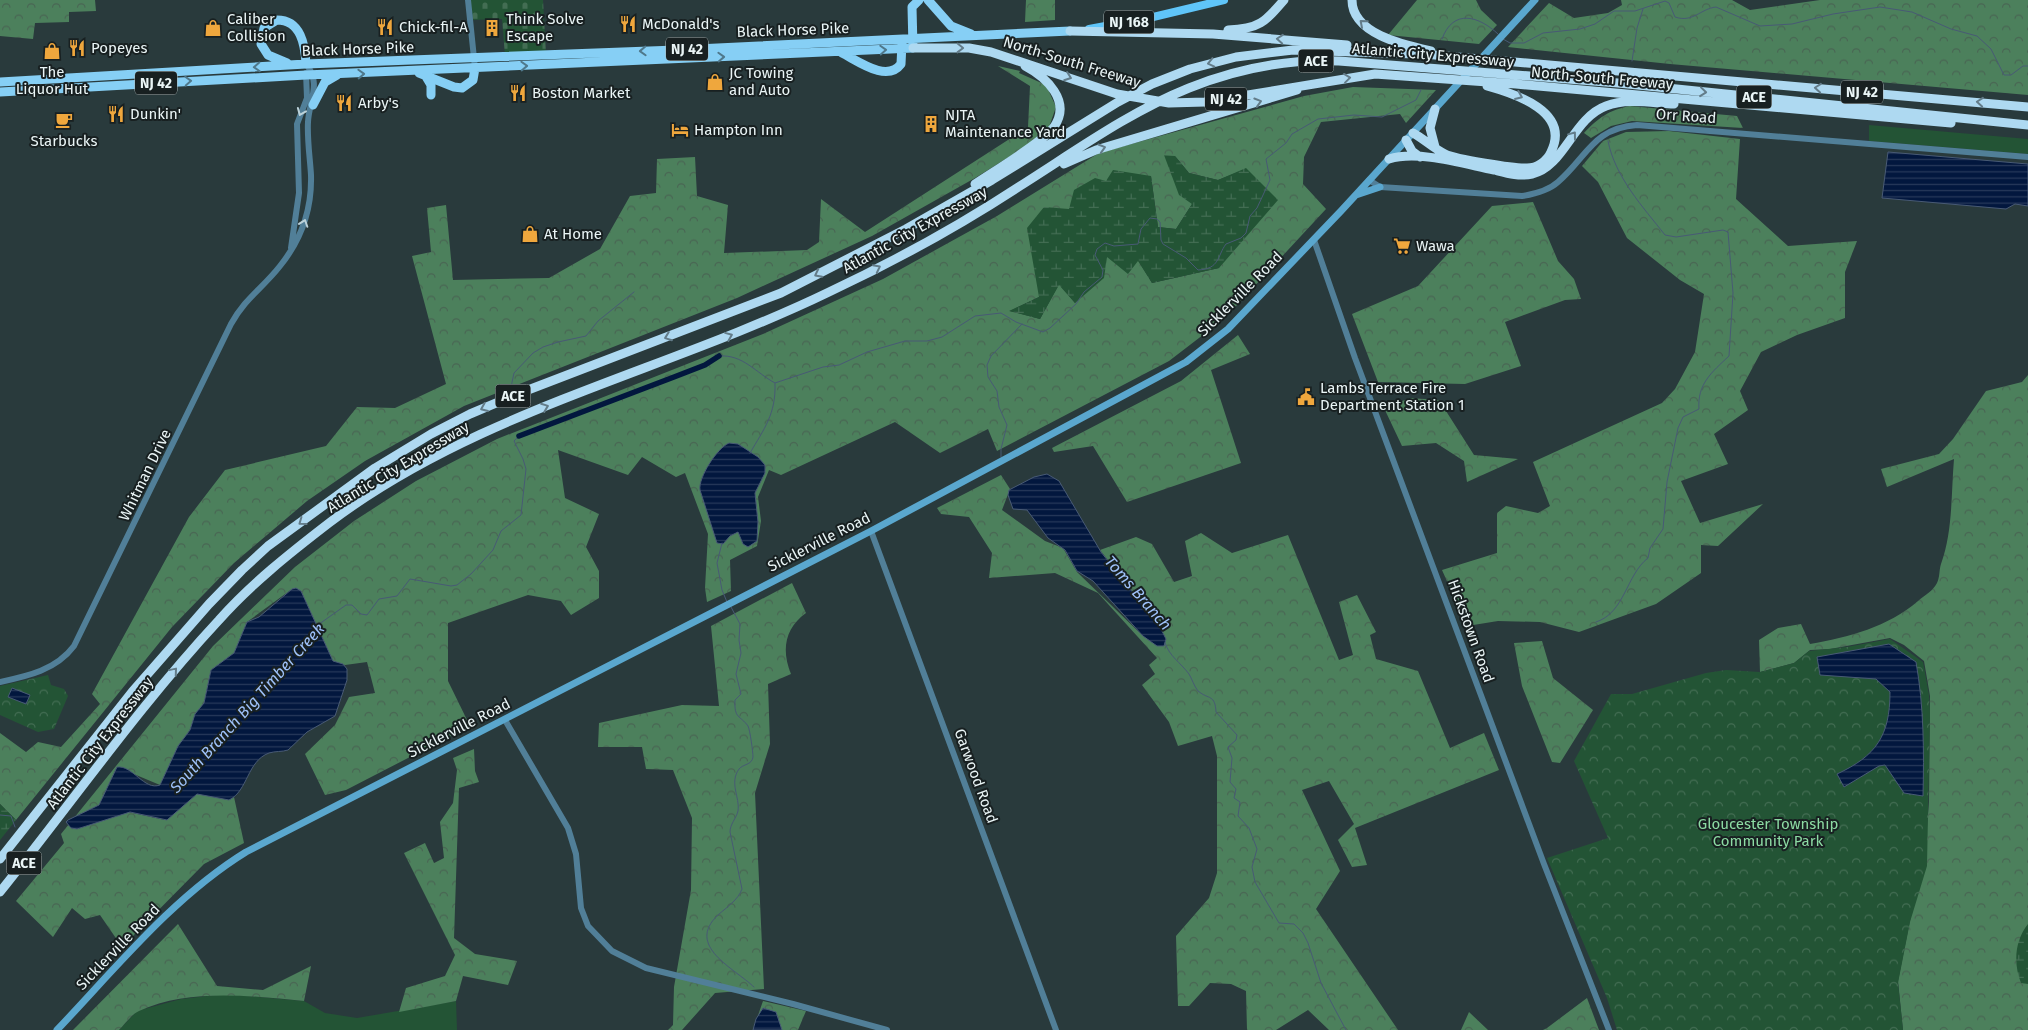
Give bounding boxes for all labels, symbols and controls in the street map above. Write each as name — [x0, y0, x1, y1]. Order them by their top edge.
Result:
place label: Caliber Collision — [227, 10, 286, 45]
place label: Think Solve Escape — [506, 10, 584, 45]
road number: NJ 168 — [1104, 11, 1154, 34]
restaurant icon: McDonald's — [618, 14, 638, 34]
place label: McDonald's — [642, 15, 720, 33]
restaurant icon: Chick-fil-A — [375, 17, 395, 37]
shop icon: Caliber Collision — [203, 18, 223, 38]
place label: Chick-fil-A — [399, 18, 468, 36]
building icon: Think Solve Escape — [482, 18, 502, 38]
street label: Black Horse Pike — [736, 19, 850, 41]
one-way arrow — [1360, 20, 1369, 29]
street label: North-South Freeway — [1001, 33, 1143, 92]
one-way arrow — [1276, 34, 1284, 45]
restaurant icon: Popeyes — [67, 38, 87, 58]
street label: Black Horse Pike — [301, 38, 415, 60]
road number: NJ 42 — [666, 38, 708, 61]
place label: Popeyes — [91, 39, 148, 57]
street label: Atlantic City Expressway — [1351, 39, 1515, 71]
shop icon: The Liquor Hut — [42, 41, 62, 61]
one-way arrow — [956, 43, 964, 53]
one-way arrow — [879, 44, 887, 55]
one-way arrow — [639, 46, 646, 56]
road number: ACE — [1298, 49, 1334, 72]
one-way arrow — [717, 51, 725, 62]
one-way arrow — [1206, 57, 1215, 68]
one-way arrow — [520, 60, 528, 71]
one-way arrow — [253, 61, 261, 72]
place label: The Liquor Hut — [16, 63, 89, 98]
street label: North-South Freeway — [1530, 63, 1674, 93]
place label: JC Towing and Auto — [729, 64, 793, 99]
one-way arrow — [357, 68, 365, 79]
one-way arrow — [1063, 71, 1072, 81]
road number: NJ 42 — [135, 72, 177, 95]
shop icon: JC Towing and Auto — [705, 72, 725, 92]
one-way arrow — [1343, 73, 1351, 84]
one-way arrow — [185, 76, 193, 87]
road number: NJ 42 — [1841, 80, 1883, 104]
restaurant icon: Boston Market — [508, 83, 528, 103]
one-way arrow — [1813, 83, 1821, 94]
place label: Boston Market — [532, 84, 631, 102]
road number: ACE — [1736, 85, 1772, 108]
one-way arrow — [1700, 86, 1708, 97]
road number: NJ 42 — [1205, 88, 1247, 110]
one-way arrow — [1514, 90, 1523, 101]
restaurant icon: Arby's — [334, 93, 354, 113]
place label: Arby's — [358, 94, 399, 112]
one-way arrow — [1975, 97, 1983, 108]
one-way arrow — [1253, 98, 1262, 108]
restaurant icon: Dunkin' — [106, 104, 126, 124]
place label: Dunkin' — [130, 105, 181, 123]
street label: Orr Road — [1655, 105, 1717, 127]
place label: NJTA Maintenance Yard — [945, 106, 1066, 141]
one-way arrow — [297, 107, 307, 115]
cafe icon: Starbucks — [54, 110, 74, 130]
building icon: NJTA Maintenance Yard — [921, 114, 941, 134]
hotel icon: Hampton Inn — [670, 120, 690, 140]
place label: Hampton Inn — [694, 121, 783, 139]
one-way arrow — [1567, 131, 1576, 141]
place label: Starbucks — [31, 132, 97, 150]
one-way arrow — [1097, 144, 1106, 154]
street label: Atlantic City Expressway — [840, 182, 991, 277]
one-way arrow — [298, 219, 308, 228]
shop icon: At Home — [520, 224, 540, 244]
place label: At Home — [544, 225, 602, 243]
supermarket icon: Wawa — [1392, 236, 1412, 256]
place label: Wawa — [1416, 237, 1455, 255]
street label: Sicklerville Road — [1194, 248, 1286, 340]
one-way arrow — [871, 264, 880, 274]
one-way arrow — [814, 268, 823, 278]
one-way arrow — [664, 331, 673, 341]
one-way arrow — [724, 331, 733, 342]
place label: Lambs Terrace Fire Department Station 1 — [1320, 379, 1464, 414]
road number: ACE — [496, 384, 530, 408]
public building icon: Lambs Terrace Fire Department Station 1 — [1296, 387, 1316, 407]
one-way arrow — [480, 402, 489, 413]
one-way arrow — [540, 403, 548, 413]
street label: Atlantic City Expressway — [324, 417, 473, 517]
street label: Whitman Drive — [115, 426, 175, 524]
street label: Sicklerville Road — [765, 508, 873, 576]
one-way arrow — [299, 516, 308, 524]
water label: Toms Branch — [1101, 552, 1175, 634]
street label: Hickstown Road — [1444, 577, 1498, 685]
water label: South Branch Big Timber Creek — [165, 619, 328, 798]
one-way arrow — [169, 668, 177, 677]
street label: Atlantic City Expressway — [43, 673, 158, 813]
street label: Sicklerville Road — [405, 694, 513, 762]
street label: Garwood Road — [951, 726, 1001, 826]
park label: Gloucester Township Community Park — [1698, 815, 1838, 850]
road number: ACE — [6, 851, 42, 874]
street label: Sicklerville Road — [72, 900, 164, 994]

